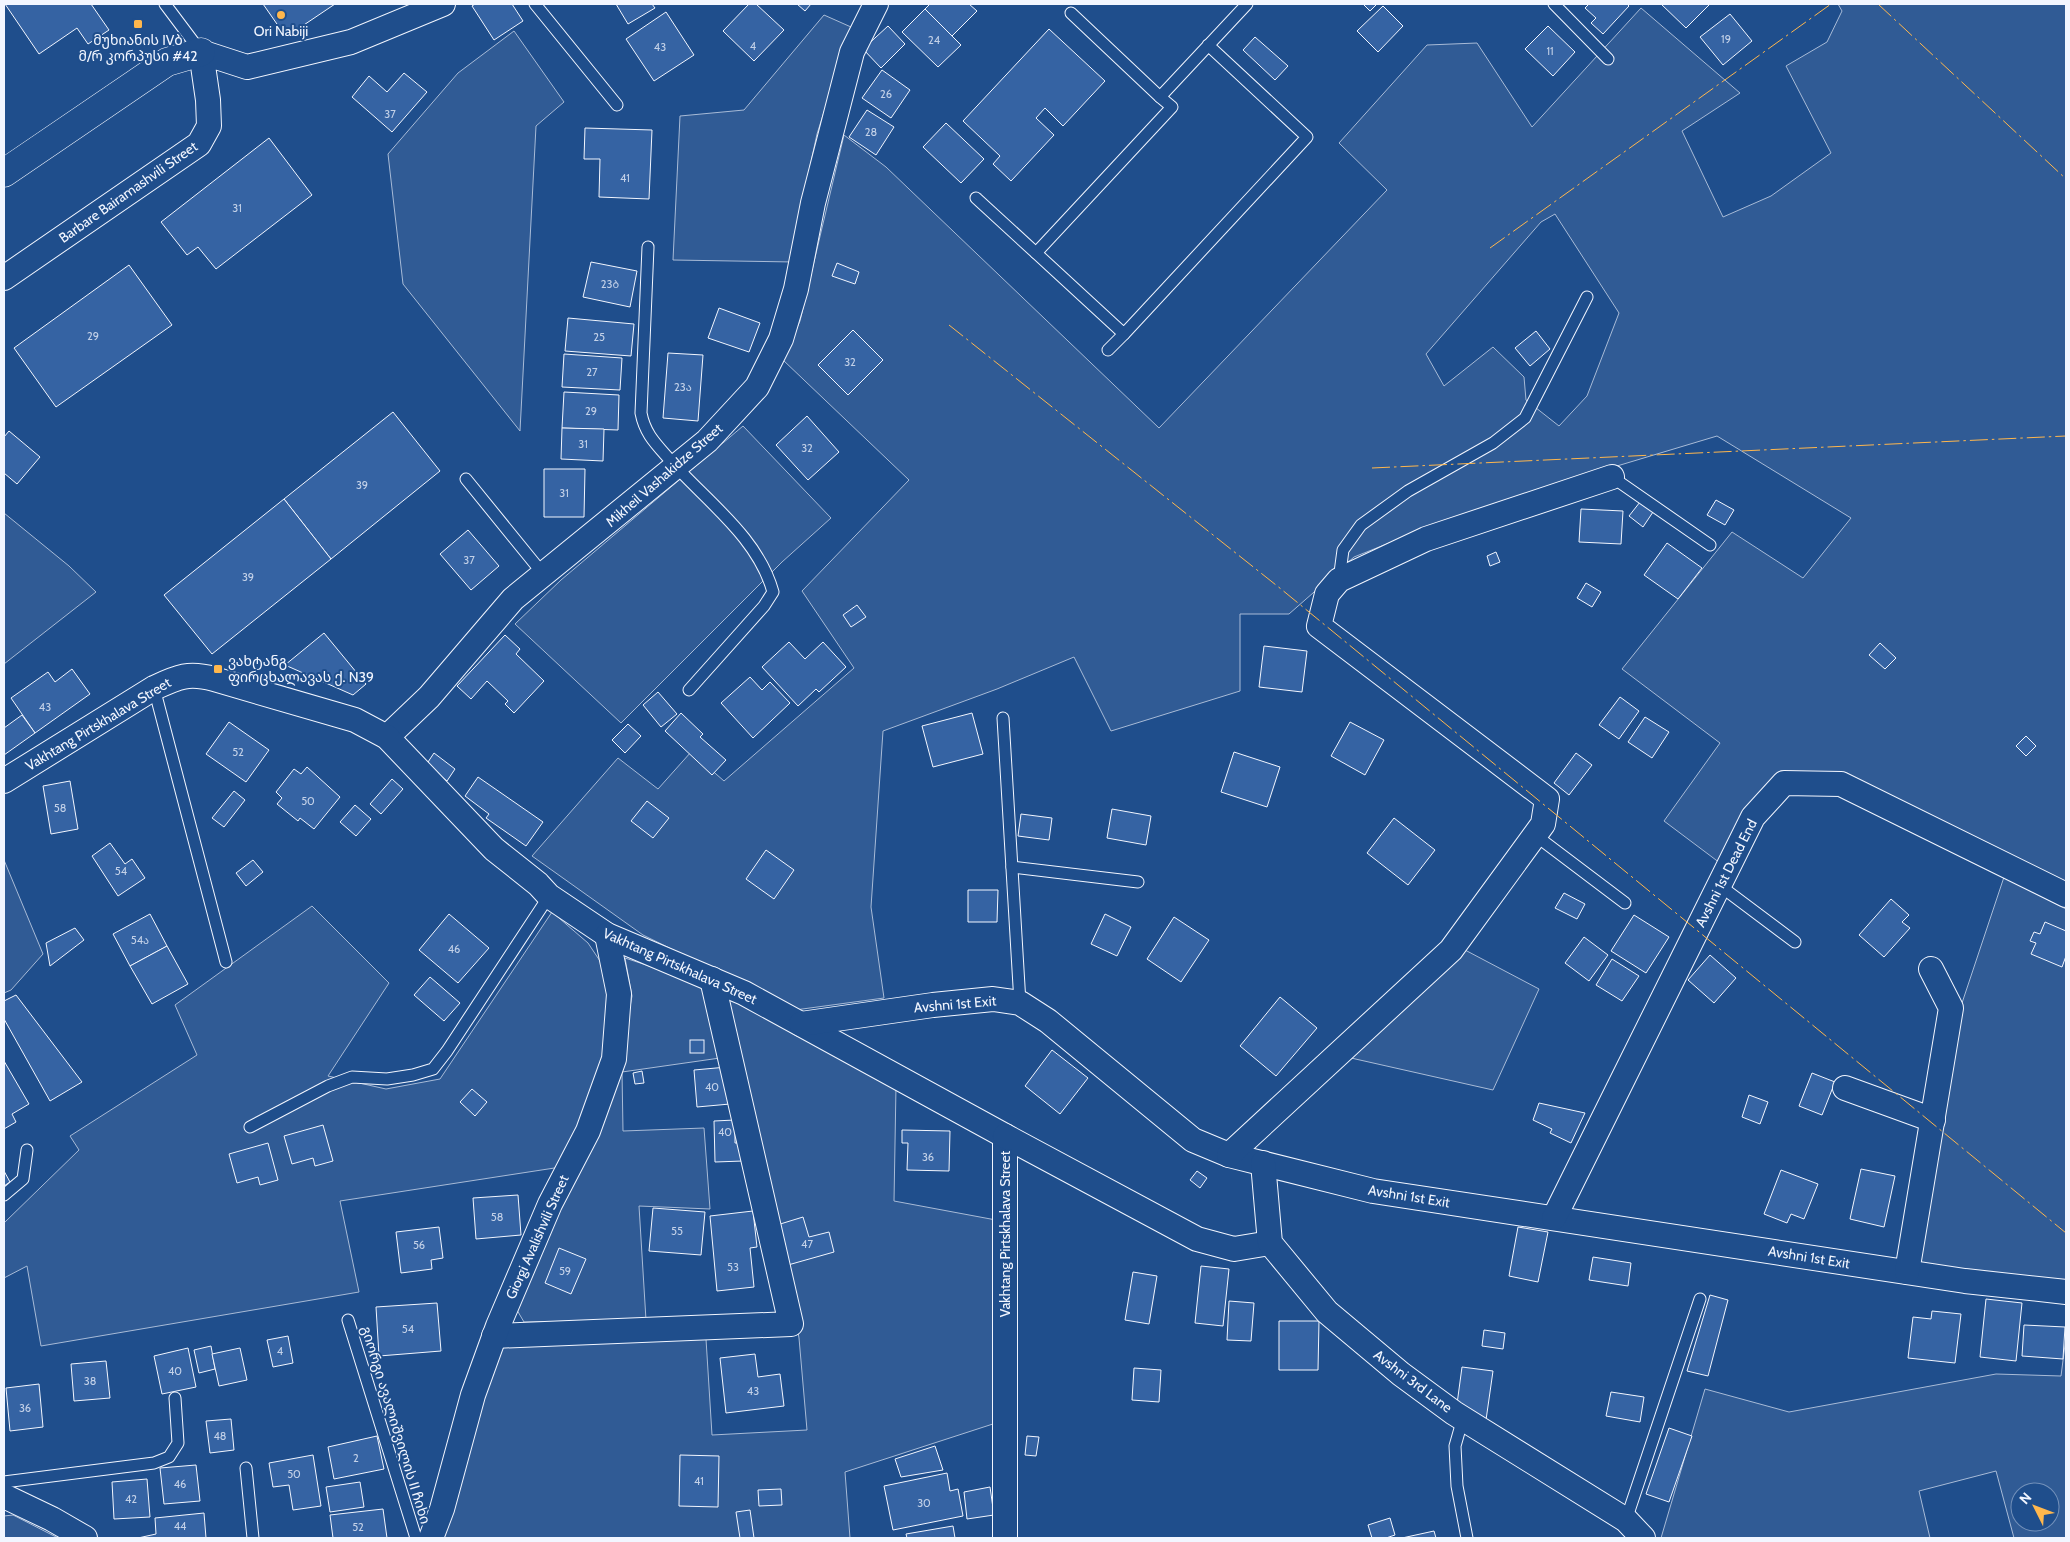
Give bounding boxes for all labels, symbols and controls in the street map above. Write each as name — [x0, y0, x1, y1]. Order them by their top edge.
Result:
marker: Ori Nabiji — [275, 9, 287, 21]
marker: მუხიანის IVბ მ/რ კორპუსი #42 — [132, 18, 144, 30]
place label: Ori Nabiji — [254, 22, 308, 40]
place label: მუხიანის IVბ მ/რ კორპუსი #42 — [78, 31, 198, 65]
house number: 19 — [1721, 32, 1731, 46]
house number: 24 — [928, 33, 941, 47]
house number: 4 — [750, 39, 757, 53]
house number: 43 — [654, 40, 666, 54]
house number: 11 — [1546, 44, 1554, 58]
house number: 26 — [880, 87, 892, 101]
house number: 37 — [384, 107, 396, 121]
house number: 28 — [865, 125, 877, 139]
street label: Barbare Bairamashvili Street — [55, 137, 201, 247]
house number: 41 — [620, 171, 630, 185]
house number: 31 — [232, 201, 242, 215]
house number: 23ბ — [601, 277, 620, 291]
house number: 29 — [87, 329, 99, 343]
house number: 25 — [593, 330, 605, 344]
house number: 32 — [844, 355, 856, 369]
house number: 27 — [586, 365, 598, 379]
house number: 23ა — [674, 380, 692, 394]
house number: 29 — [585, 404, 597, 418]
street label: Mikheil Vashakidze Street — [602, 419, 726, 531]
house number: 31 — [578, 437, 588, 451]
house number: 32 — [801, 441, 813, 455]
house number: 39 — [356, 478, 368, 492]
house number: 31 — [559, 486, 569, 500]
house number: 37 — [463, 553, 475, 567]
house number: 39 — [242, 570, 254, 584]
place label: ვახტანგ ფირცხალავას ქ. N39 — [228, 652, 374, 686]
marker: ვახტანგ ფირცხალავას ქ. N39 — [212, 663, 224, 675]
street label: Vakhtang Pirtskhalava Street — [22, 673, 174, 775]
house number: 43 — [39, 700, 51, 714]
house number: 52 — [232, 745, 244, 759]
house number: 50 — [301, 794, 315, 808]
house number: 58 — [54, 801, 66, 815]
street label: Avshni 1st Dead End — [1691, 816, 1761, 930]
house number: 54 — [115, 864, 128, 878]
street label: Vakhtang Pirtskhalava Street — [600, 924, 760, 1008]
house number: 54ა — [131, 933, 149, 947]
house number: 46 — [448, 942, 460, 956]
street label: Avshni 1st Exit — [913, 991, 997, 1017]
house number: 40 — [705, 1080, 719, 1094]
house number: 40 — [718, 1125, 732, 1139]
house number: 36 — [922, 1150, 934, 1164]
street label: Vakhtang Pirtskhalava Street — [996, 1150, 1014, 1317]
street label: Giorgi Avalishvili Street — [502, 1172, 573, 1302]
street label: Avshni 1st Exit — [1367, 1181, 1451, 1211]
house number: 58 — [491, 1210, 503, 1224]
house number: 55 — [671, 1224, 683, 1238]
house number: 47 — [801, 1237, 813, 1251]
house number: 56 — [413, 1238, 425, 1252]
street label: Avshni 1st Exit — [1767, 1242, 1851, 1272]
house number: 53 — [727, 1260, 739, 1274]
house number: 59 — [559, 1264, 571, 1278]
house number: 54 — [402, 1322, 415, 1336]
street label: გიორგი ავალიშვილის II ჩიხი — [357, 1324, 435, 1526]
house number: 4 — [277, 1344, 284, 1358]
street label: Avshni 3rd Lane — [1370, 1346, 1456, 1416]
house number: 40 — [168, 1364, 182, 1378]
house number: 38 — [84, 1374, 96, 1388]
house number: 43 — [747, 1384, 759, 1398]
house number: 36 — [19, 1401, 31, 1415]
house number: 48 — [213, 1429, 227, 1443]
house number: 2 — [353, 1451, 359, 1465]
house number: 50 — [287, 1467, 301, 1481]
house number: 41 — [694, 1474, 704, 1488]
house number: 46 — [174, 1477, 186, 1491]
north arrow — [2010, 1482, 2060, 1532]
text: N — [2015, 1489, 2035, 1508]
house number: 42 — [125, 1492, 137, 1506]
house number: 30 — [917, 1496, 931, 1510]
house number: 44 — [174, 1519, 187, 1533]
house number: 52 — [352, 1520, 364, 1534]

